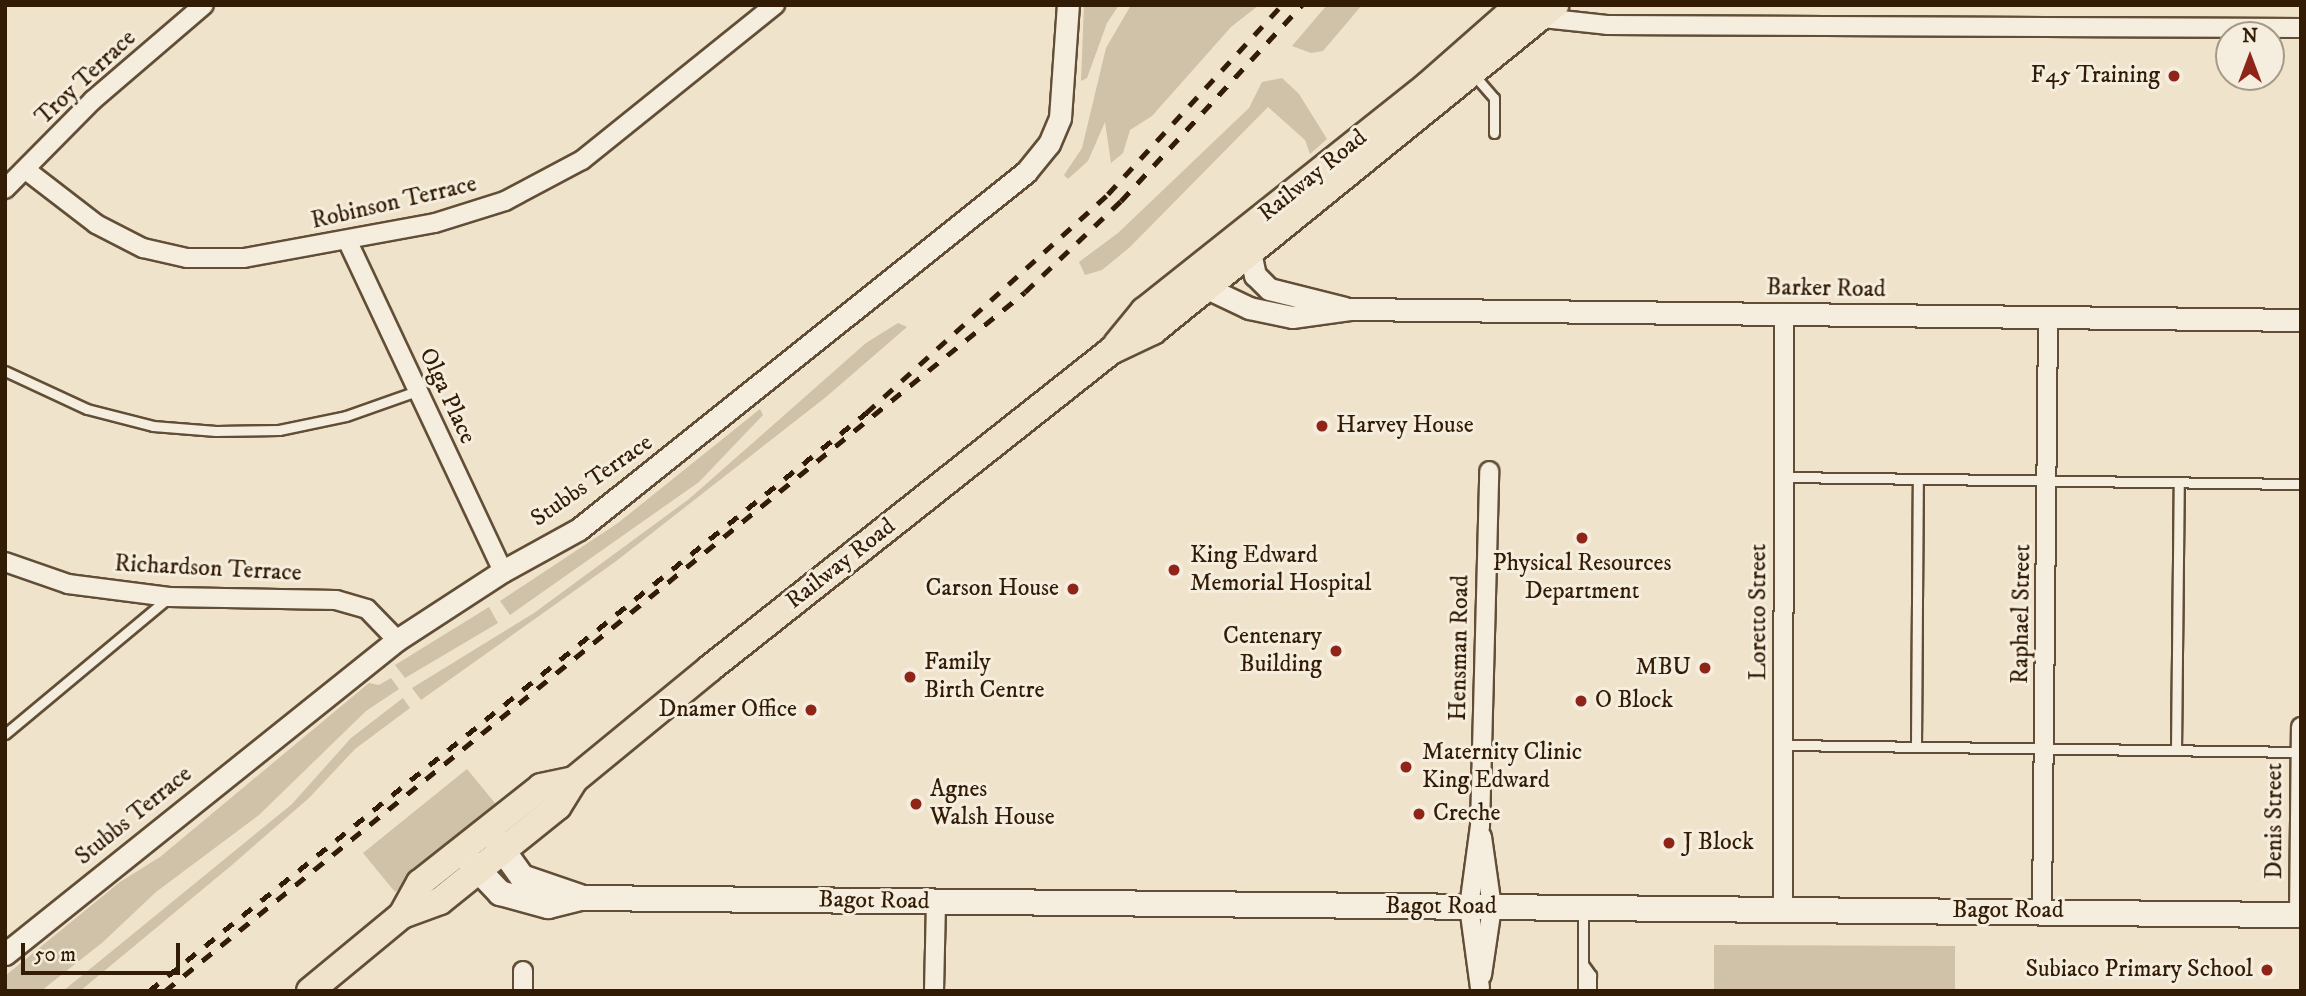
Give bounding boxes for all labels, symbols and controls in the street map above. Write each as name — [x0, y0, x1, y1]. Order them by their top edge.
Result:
north arrow — [2215, 21, 2285, 91]
street label: Troy Terrace — [30, 24, 142, 132]
text: N — [2242, 25, 2258, 48]
place label: F45 Training — [2031, 62, 2160, 90]
marker: F45 Training — [2166, 68, 2182, 84]
street label: Railway Road — [1253, 124, 1373, 228]
street label: Robinson Terrace — [308, 170, 480, 236]
street label: Barker Road — [1766, 274, 1886, 304]
street label: Olga Place — [412, 343, 482, 449]
place label: Harvey House — [1336, 412, 1474, 440]
marker: Harvey House — [1314, 418, 1330, 434]
street label: Stubbs Terrace — [526, 429, 658, 533]
street label: Railway Road — [781, 512, 901, 616]
marker: Physical Resources Department — [1574, 530, 1590, 546]
place label: King Edward Memorial Hospital — [1190, 542, 1371, 598]
street label: Loretto Street — [1745, 544, 1773, 680]
street label: Raphael Street — [2006, 544, 2038, 684]
street label: Richardson Terrace — [114, 550, 302, 588]
place label: Physical Resources Department — [1492, 550, 1672, 606]
marker: King Edward Memorial Hospital — [1164, 560, 1184, 580]
place label: Carson House — [926, 575, 1059, 603]
street label: Hensman Road — [1444, 575, 1476, 721]
marker: Carson House — [1065, 581, 1081, 597]
place label: Centenary Building — [1223, 623, 1322, 679]
marker: Centenary Building — [1328, 643, 1344, 659]
place label: Family Birth Centre — [924, 649, 1044, 705]
place label: MBU — [1635, 654, 1691, 682]
marker: MBU — [1697, 660, 1713, 676]
marker: Family Birth Centre — [902, 669, 918, 685]
place label: O Block — [1595, 687, 1673, 715]
marker: O Block — [1573, 693, 1589, 709]
place label: Dnamer Office — [658, 696, 797, 724]
marker: Dnamer Office — [803, 702, 819, 718]
place label: Maternity Clinic King Edward — [1422, 739, 1582, 795]
marker: Maternity Clinic King Edward — [1396, 757, 1416, 777]
street label: Stubbs Terrace — [70, 760, 198, 872]
street label: Denis Street — [2261, 763, 2289, 879]
place label: Agnes Walsh House — [930, 776, 1055, 832]
marker: Agnes Walsh House — [908, 796, 924, 812]
place label: Creche — [1433, 800, 1500, 828]
marker: Creche — [1411, 806, 1427, 822]
place label: J Block — [1683, 829, 1754, 857]
marker: J Block — [1661, 835, 1677, 851]
street label: Bagot Road — [818, 886, 930, 916]
street label: Bagot Road — [1385, 893, 1497, 921]
street label: Bagot Road — [1952, 897, 2064, 925]
scale bar — [24, 930, 184, 974]
text: 50 m — [34, 942, 76, 968]
place label: Subiaco Primary School — [2025, 956, 2253, 984]
marker: Subiaco Primary School — [2259, 962, 2275, 978]

